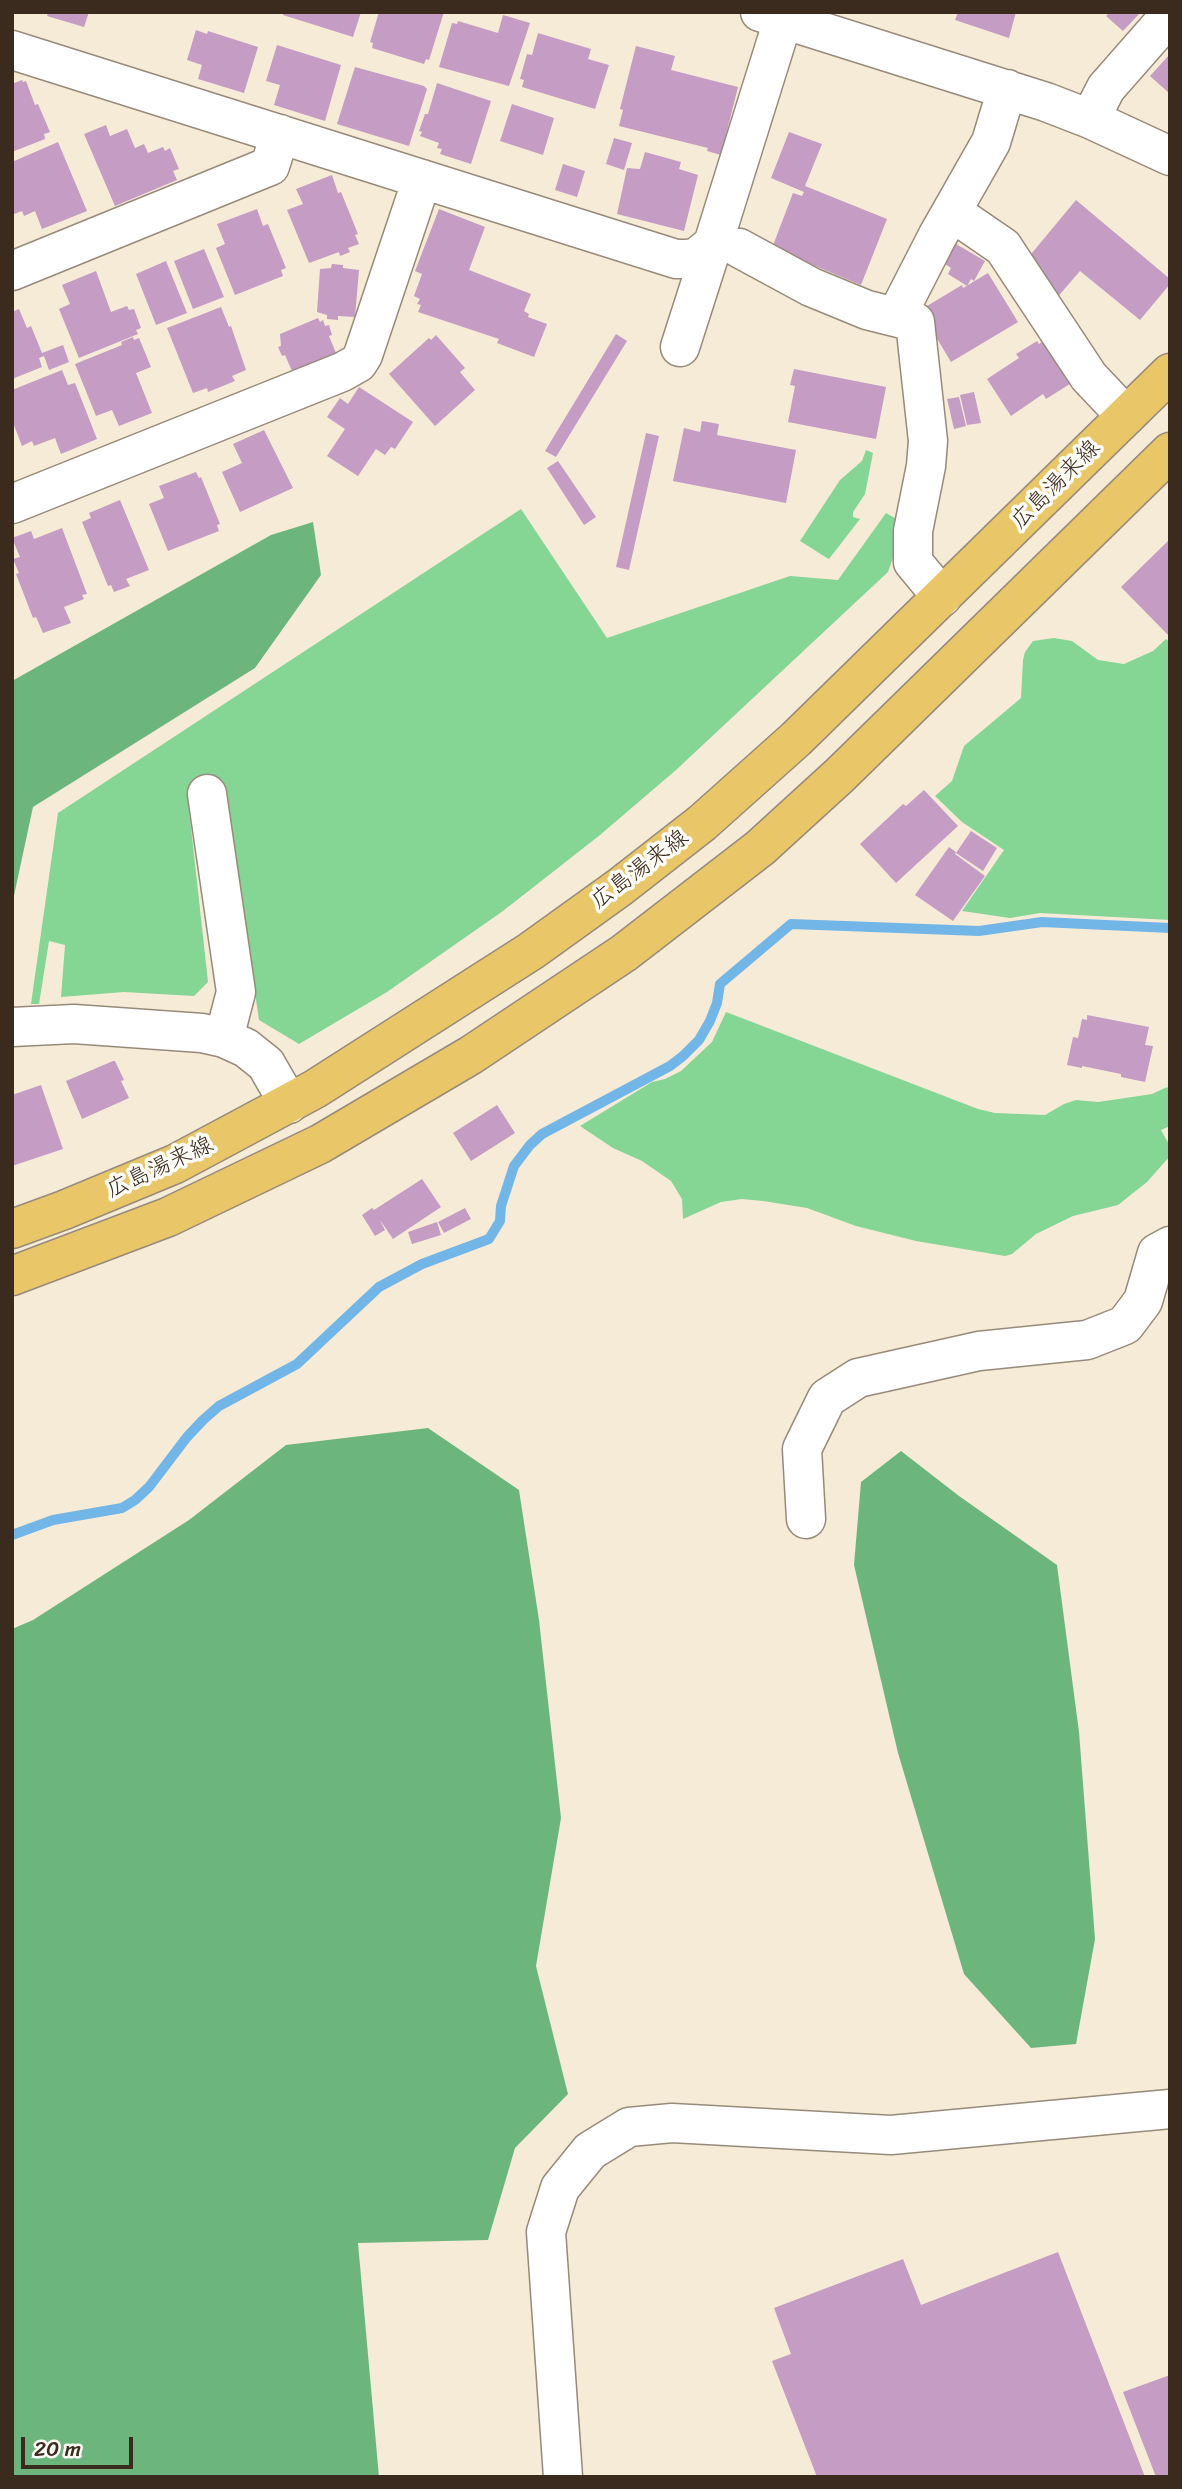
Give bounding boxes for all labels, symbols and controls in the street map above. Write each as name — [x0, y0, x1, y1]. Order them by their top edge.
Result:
street label: 広島湯来線 — [1006, 435, 1106, 535]
street label: 広島湯来線 — [586, 824, 694, 916]
street label: 広島湯来線 — [102, 1131, 218, 1205]
scale bar — [24, 2422, 136, 2466]
text: 20 m — [34, 2430, 81, 2468]

